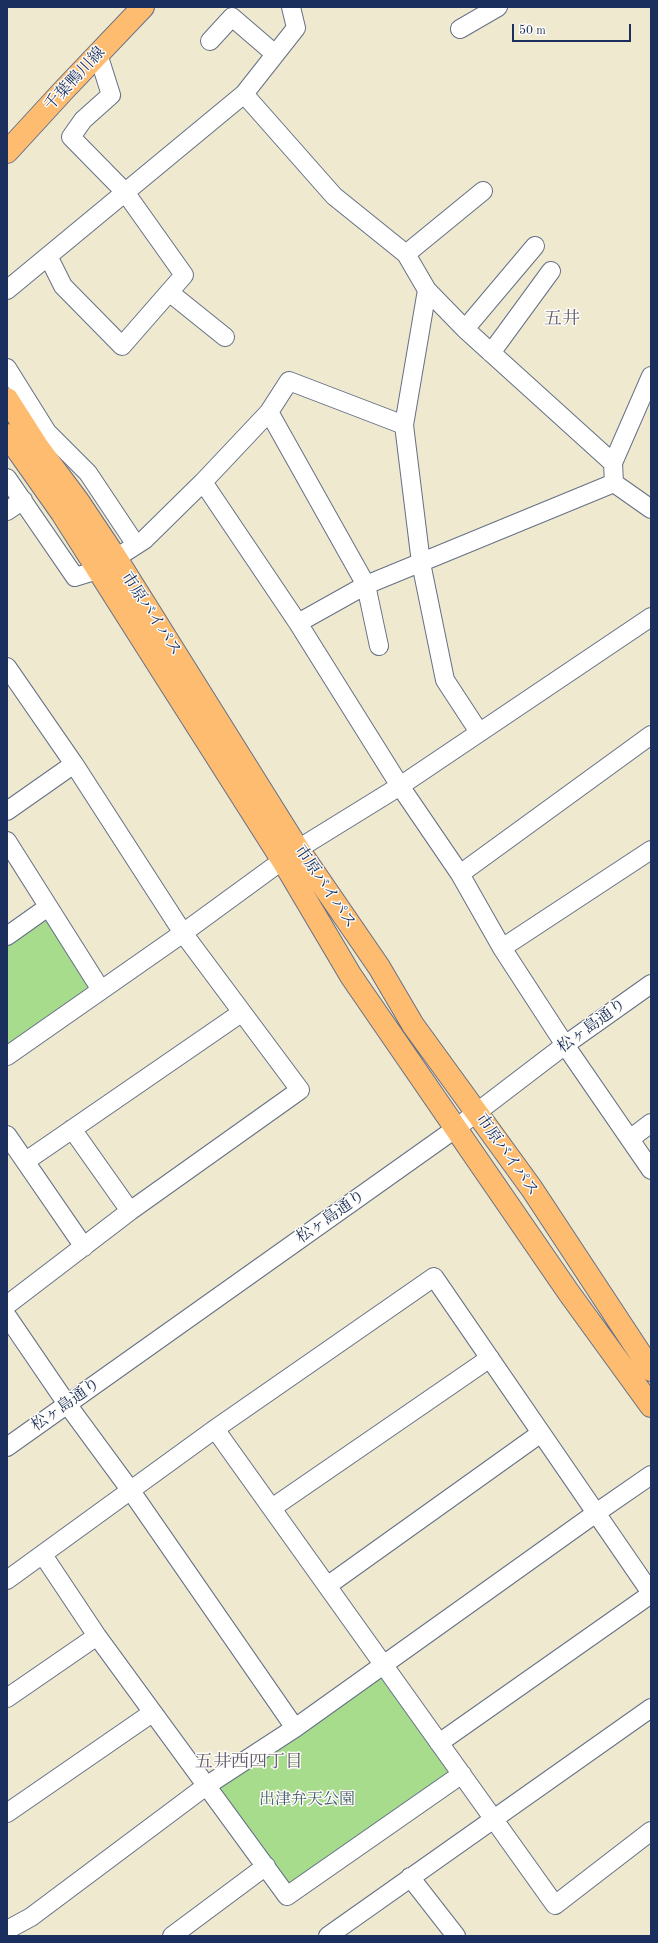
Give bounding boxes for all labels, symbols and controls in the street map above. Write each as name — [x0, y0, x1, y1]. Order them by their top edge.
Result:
scale bar — [514, 16, 633, 42]
text: 50 m — [519, 25, 546, 37]
street label: 千葉鴨川線 — [41, 43, 109, 115]
district label: 五井 — [544, 308, 580, 330]
street label: 市原バイパス — [117, 569, 185, 659]
street label: 市原バイパス — [290, 842, 360, 932]
street label: 松ヶ島通り — [554, 995, 630, 1057]
street label: 市原バイパス — [472, 1110, 542, 1200]
street label: 松ヶ島通り — [293, 1186, 369, 1248]
street label: 松ヶ島通り — [28, 1374, 104, 1436]
district label: 五井西四丁目 — [195, 1751, 303, 1773]
park label: 出津弁天公園 — [259, 1790, 355, 1810]

